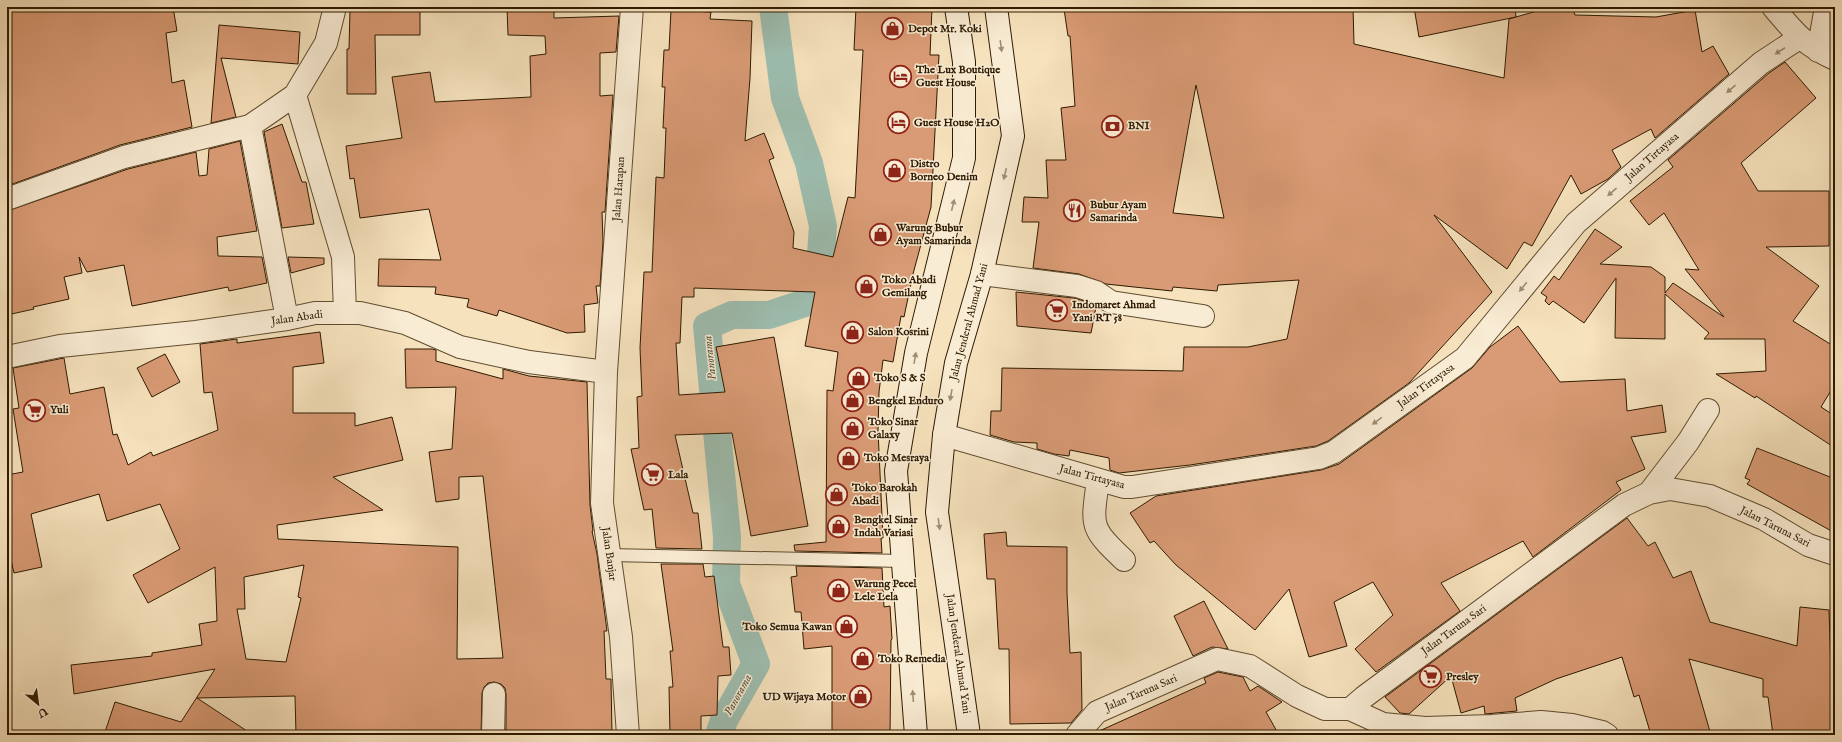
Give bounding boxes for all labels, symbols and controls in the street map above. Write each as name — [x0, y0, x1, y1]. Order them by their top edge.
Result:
shop icon: Depot Mr. Koki — [880, 16, 906, 42]
place label: Depot Mr. Koki — [908, 22, 982, 36]
one-way arrow — [998, 40, 1004, 52]
one-way arrow — [1774, 47, 1786, 54]
hotel icon: The Lux Boutique Guest House — [887, 63, 913, 89]
place label: The Lux Boutique Guest House — [915, 63, 1000, 90]
one-way arrow — [1726, 84, 1737, 93]
hotel icon: Guest House H2O — [885, 110, 911, 136]
bank icon: BNI — [1099, 113, 1125, 139]
place label: Guest House H2O — [914, 116, 999, 130]
place label: BNI — [1128, 119, 1150, 133]
street label: Jalan Tirtayasa — [1621, 130, 1682, 186]
street label: Jalan Harapan — [610, 156, 628, 224]
shop icon: Distro Borneo Denim — [882, 157, 908, 183]
place label: Distro Borneo Denim — [910, 157, 978, 184]
one-way arrow — [1001, 168, 1007, 180]
one-way arrow — [1606, 187, 1617, 196]
restaurant icon: Bubur Ayam Samarinda — [1062, 198, 1088, 224]
place label: Bubur Ayam Samarinda — [1090, 198, 1147, 225]
one-way arrow — [950, 199, 956, 211]
shop icon: Warung Bubur Ayam Samarinda — [868, 221, 894, 247]
place label: Warung Bubur Ayam Samarinda — [895, 221, 971, 248]
street label: Jalan Jenderal Ahmad Yani — [946, 262, 991, 384]
shop icon: Toko Abadi Gemilang — [853, 273, 879, 299]
place label: Toko Abadi Gemilang — [881, 273, 936, 300]
one-way arrow — [1519, 281, 1528, 292]
supermarket icon: Indomaret Ahmad Yani RT 58 — [1043, 298, 1069, 324]
place label: Indomaret Ahmad Yani RT 58 — [1072, 298, 1156, 325]
street label: Jalan Abadi — [268, 307, 324, 329]
shop icon: Salon Kosrini — [840, 319, 866, 345]
place label: Salon Kosrini — [868, 325, 929, 339]
water label: Panorama — [700, 335, 720, 381]
one-way arrow — [913, 352, 919, 364]
street label: Jalan Tirtayasa — [1393, 360, 1457, 413]
shop icon: Toko S & S — [845, 365, 871, 391]
place label: Toko S & S — [873, 371, 926, 385]
shop icon: Bengkel Enduro — [839, 388, 865, 414]
one-way arrow — [948, 389, 954, 401]
place label: Bengkel Enduro — [868, 394, 944, 408]
supermarket icon: Yuli — [22, 397, 48, 423]
place label: Yuli — [50, 403, 69, 417]
shop icon: Toko Sinar Galaxy — [839, 415, 865, 441]
place label: Toko Sinar Galaxy — [867, 415, 919, 442]
one-way arrow — [1372, 417, 1383, 425]
shop icon: Toko Mesraya — [835, 445, 861, 471]
place label: Toko Mesraya — [863, 451, 929, 465]
street label: Jalan Tirtayasa — [1056, 461, 1126, 493]
supermarket icon: Lala — [639, 462, 665, 488]
place label: Lala — [667, 468, 689, 482]
shop icon: Toko Barokah Abadi — [823, 481, 849, 507]
place label: Toko Barokah Abadi — [851, 481, 918, 508]
street label: Jalan Taruna Sari — [1736, 502, 1813, 551]
shop icon: Bengkel Sinar Indah Variasi — [825, 513, 851, 539]
place label: Bengkel Sinar Indah Variasi — [854, 513, 919, 540]
one-way arrow — [936, 518, 942, 530]
street label: Jalan Banjar — [598, 524, 620, 582]
shop icon: Warung Pecel Lele Lela — [825, 577, 851, 603]
place label: Warung Pecel Lele Lela — [853, 577, 918, 604]
street label: Jalan Jenderal Ahmad Yani — [942, 591, 973, 715]
street label: Jalan Taruna Sari — [1417, 602, 1489, 659]
shop icon: Toko Semua Kawan — [834, 614, 860, 640]
place label: Toko Semua Kawan — [742, 620, 832, 634]
shop icon: Toko Remedia — [849, 646, 875, 672]
place label: Toko Remedia — [877, 652, 946, 666]
supermarket icon: Presley — [1418, 664, 1444, 690]
place label: Presley — [1446, 670, 1479, 684]
street label: Jalan Taruna Sari — [1101, 671, 1179, 715]
water label: Panorama — [721, 672, 755, 718]
north arrow — [18, 684, 58, 724]
shop icon: UD Wijaya Motor — [848, 684, 874, 710]
place label: UD Wijaya Motor — [762, 690, 847, 704]
one-way arrow — [910, 690, 917, 702]
text: U — [34, 703, 51, 721]

